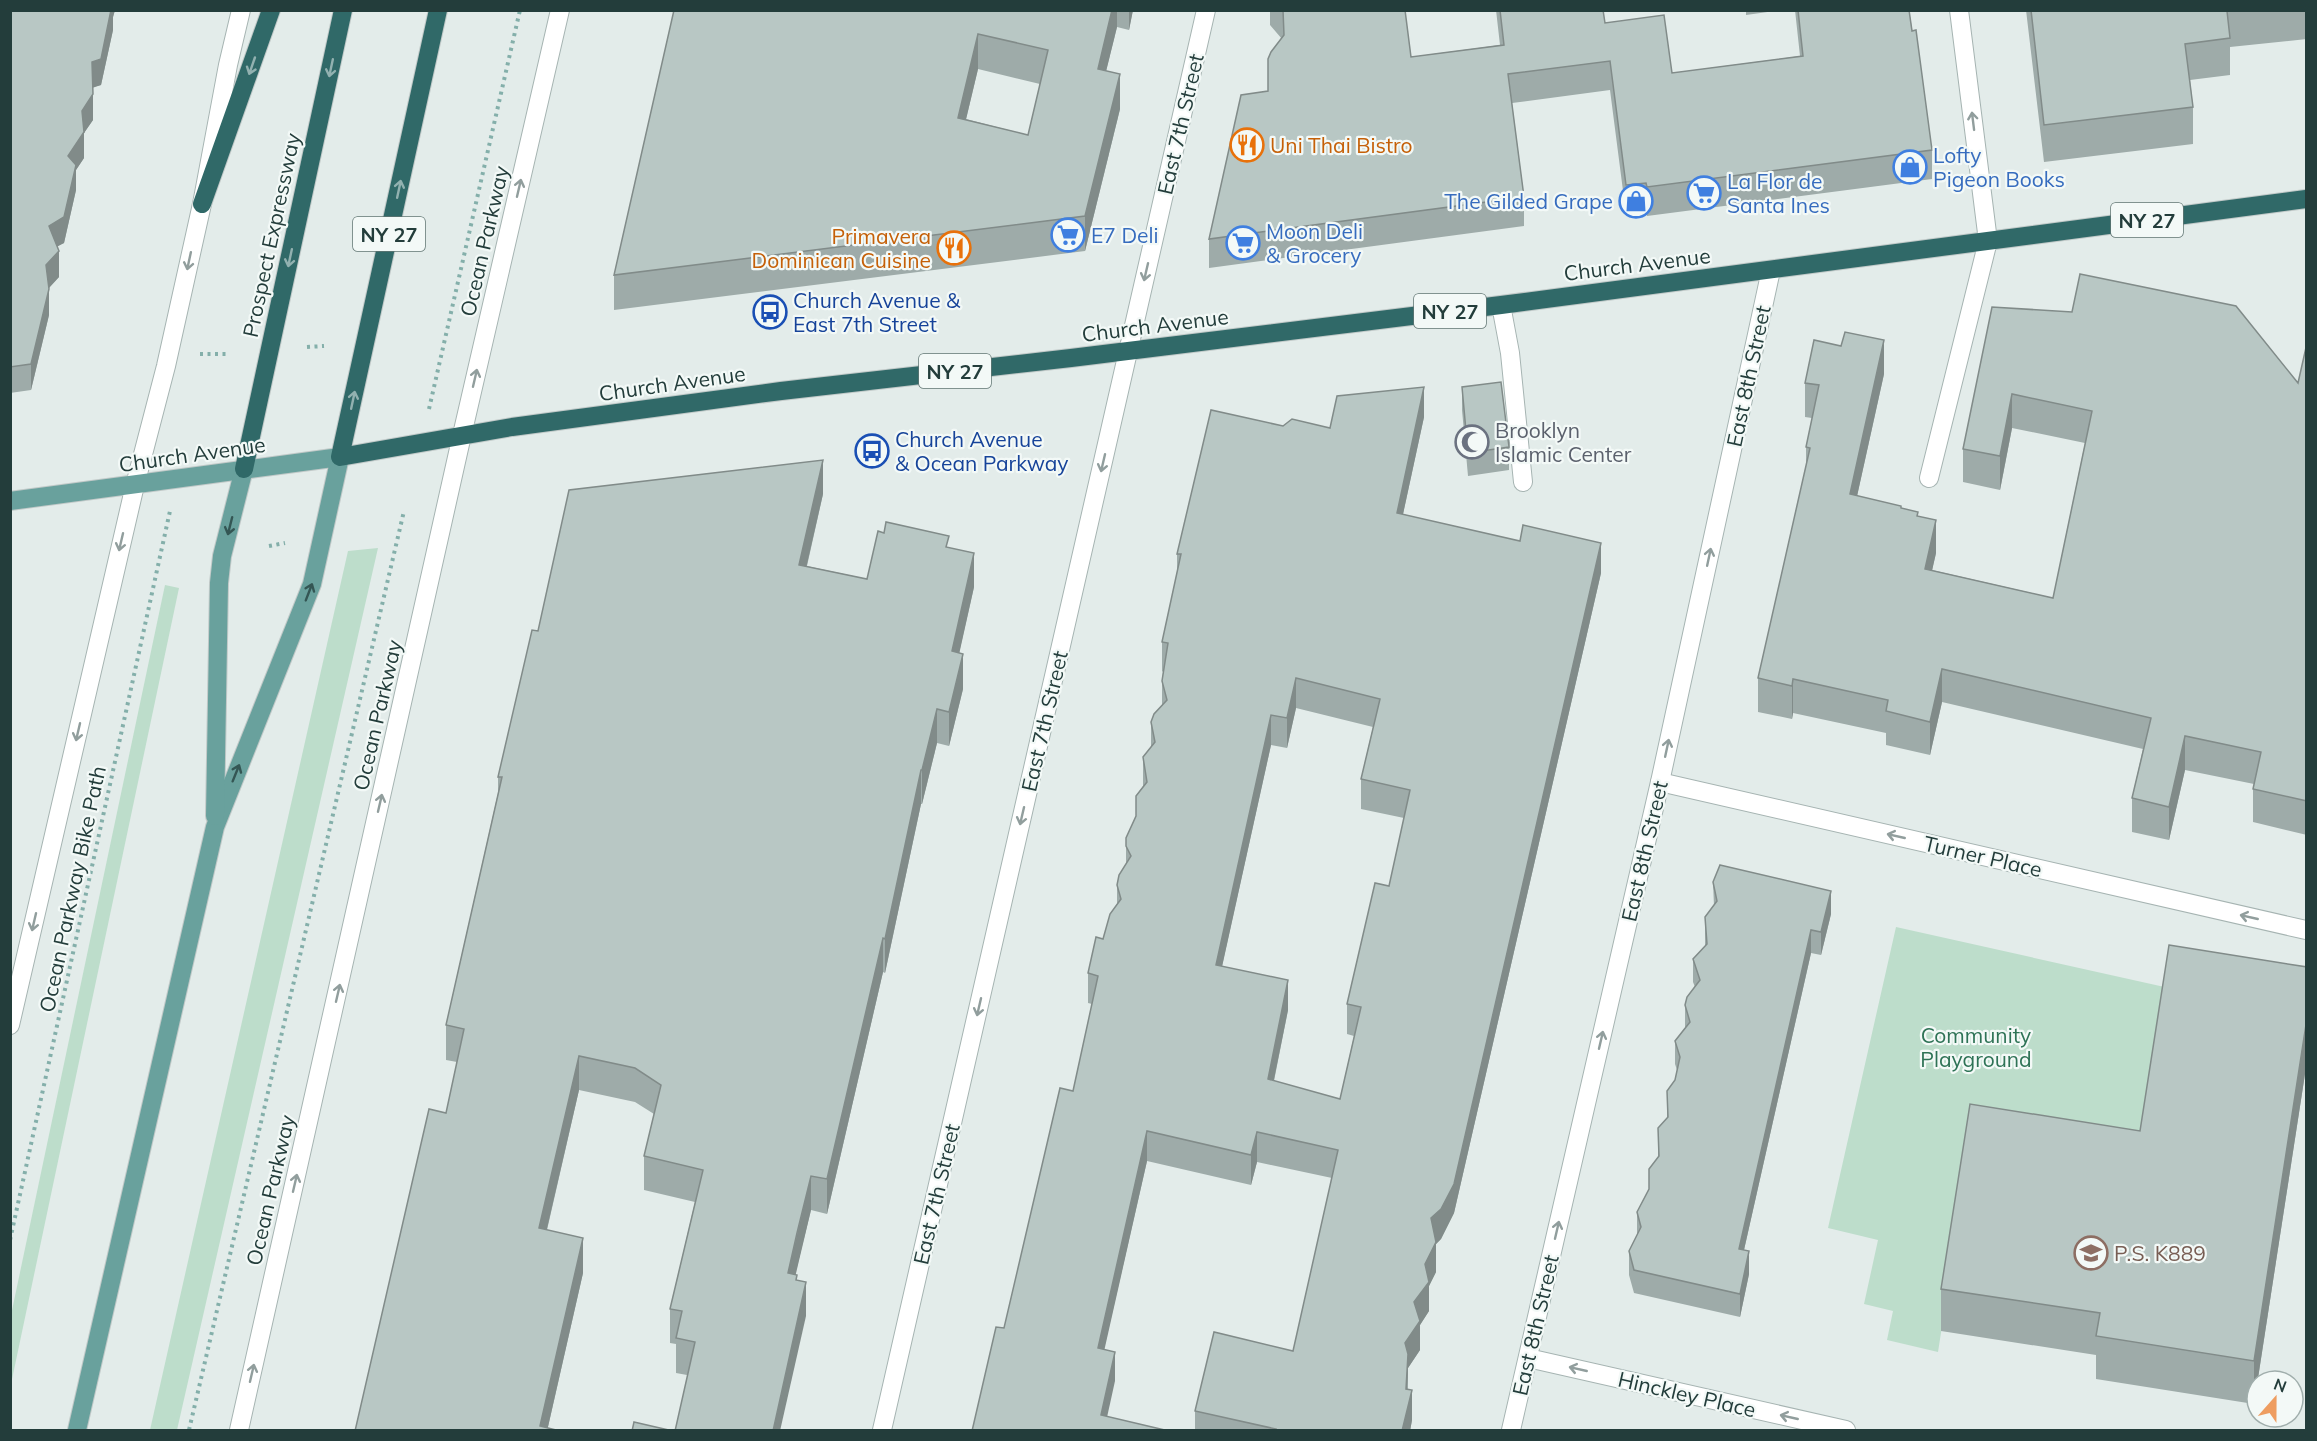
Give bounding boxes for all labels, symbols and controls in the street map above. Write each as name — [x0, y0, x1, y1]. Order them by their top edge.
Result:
street label: East 7th Street — [1151, 51, 1209, 197]
one-way arrow — [246, 56, 257, 75]
one-way arrow — [324, 58, 336, 77]
one-way arrow — [1968, 111, 1979, 131]
restaurant icon: Uni Thai Bistro — [1229, 127, 1265, 163]
street label: Prospect Expressway — [237, 131, 305, 339]
place label: Uni Thai Bistro — [1270, 132, 1413, 158]
place label: Lofty Pigeon Books — [1933, 142, 2065, 192]
shop icon: Lofty Pigeon Books — [1892, 149, 1928, 185]
street label: Ocean Parkway — [454, 163, 514, 319]
place label: La Flor de Santa Ines — [1727, 168, 1830, 218]
supermarket icon: La Flor de Santa Ines — [1686, 175, 1722, 211]
one-way arrow — [514, 179, 525, 198]
one-way arrow — [394, 180, 405, 199]
shop icon: The Gilded Grape — [1618, 183, 1654, 219]
place label: The Gilded Grape — [1444, 188, 1613, 214]
road number: NY 27 — [2111, 203, 2183, 237]
road number: NY 27 — [353, 217, 425, 251]
supermarket icon: E7 Deli — [1050, 217, 1086, 253]
place label: Moon Deli & Grocery — [1266, 218, 1363, 268]
place label: E7 Deli — [1091, 222, 1159, 248]
place label: Primavera Dominican Cuisine — [752, 223, 931, 273]
supermarket icon: Moon Deli & Grocery — [1225, 225, 1261, 261]
restaurant icon: Primavera Dominican Cuisine — [936, 230, 972, 266]
street label: Church Avenue — [1562, 242, 1712, 286]
one-way arrow — [283, 249, 295, 268]
one-way arrow — [183, 252, 195, 271]
one-way arrow — [1140, 262, 1151, 282]
place label: Church Avenue & East 7th Street — [793, 287, 961, 337]
bus stop icon: Church Avenue & East 7th Street — [752, 294, 788, 330]
road number: NY 27 — [1414, 294, 1486, 328]
street label: Church Avenue — [1080, 303, 1230, 347]
street label: East 8th Street — [1720, 303, 1776, 449]
road number: NY 27 — [919, 354, 991, 388]
street label: Church Avenue — [597, 360, 747, 406]
one-way arrow — [470, 369, 482, 388]
one-way arrow — [348, 391, 359, 410]
place label: Brooklyn Islamic Center — [1495, 417, 1632, 467]
mosque icon: Brooklyn Islamic Center — [1454, 424, 1490, 460]
place label: Church Avenue & Ocean Parkway — [895, 426, 1068, 476]
street label: Church Avenue — [117, 431, 267, 477]
bus stop icon: Church Avenue & Ocean Parkway — [854, 433, 890, 469]
one-way arrow — [1097, 452, 1108, 472]
one-way arrow — [223, 516, 235, 535]
one-way arrow — [115, 532, 127, 551]
one-way arrow — [1704, 548, 1715, 567]
one-way arrow — [304, 583, 315, 601]
street label: Ocean Parkway — [347, 637, 407, 793]
street label: East 7th Street — [1015, 648, 1073, 794]
one-way arrow — [71, 723, 83, 742]
one-way arrow — [1662, 738, 1673, 758]
street label: Ocean Parkway Bike Path — [33, 763, 111, 1015]
one-way arrow — [232, 764, 243, 782]
street label: East 8th Street — [1615, 778, 1673, 924]
one-way arrow — [375, 794, 387, 813]
one-way arrow — [1016, 807, 1028, 826]
one-way arrow — [1886, 830, 1906, 841]
street label: Turner Place — [1921, 830, 2045, 882]
one-way arrow — [2240, 910, 2259, 922]
one-way arrow — [28, 912, 39, 932]
one-way arrow — [332, 984, 344, 1003]
one-way arrow — [973, 996, 984, 1016]
park label: Community Playground — [1920, 1022, 2032, 1072]
one-way arrow — [1595, 1031, 1607, 1050]
street label: Ocean Parkway — [240, 1112, 300, 1268]
street label: East 7th Street — [907, 1121, 965, 1267]
one-way arrow — [290, 1174, 301, 1193]
one-way arrow — [1552, 1221, 1563, 1240]
school or university icon: P.S. K889 — [2073, 1235, 2109, 1271]
place label: P.S. K889 — [2114, 1240, 2206, 1266]
street label: East 8th Street — [1506, 1252, 1564, 1398]
one-way arrow — [1569, 1363, 1588, 1375]
one-way arrow — [247, 1364, 258, 1384]
street label: Hinckley Place — [1616, 1366, 1758, 1422]
north arrow — [2245, 1369, 2305, 1429]
text: N — [2271, 1373, 2290, 1396]
one-way arrow — [1780, 1411, 1799, 1423]

